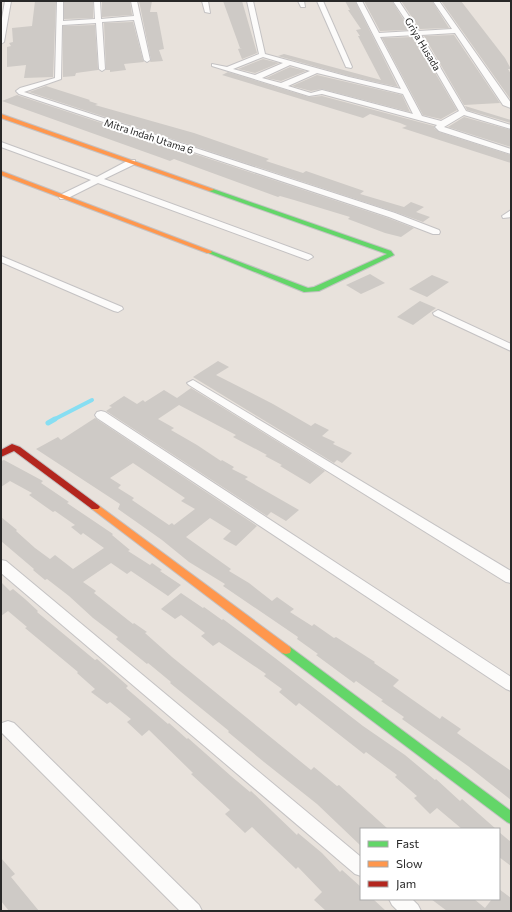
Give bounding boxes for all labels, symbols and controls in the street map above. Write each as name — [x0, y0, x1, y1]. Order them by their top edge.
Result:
street label: Griya Husada — [402, 15, 444, 73]
street label: Mitra Indah Utama 6 — [103, 116, 195, 156]
legend — [360, 828, 500, 900]
text: Fast — [396, 836, 419, 850]
text: Slow — [396, 856, 423, 870]
text: Jam — [396, 876, 416, 891]

